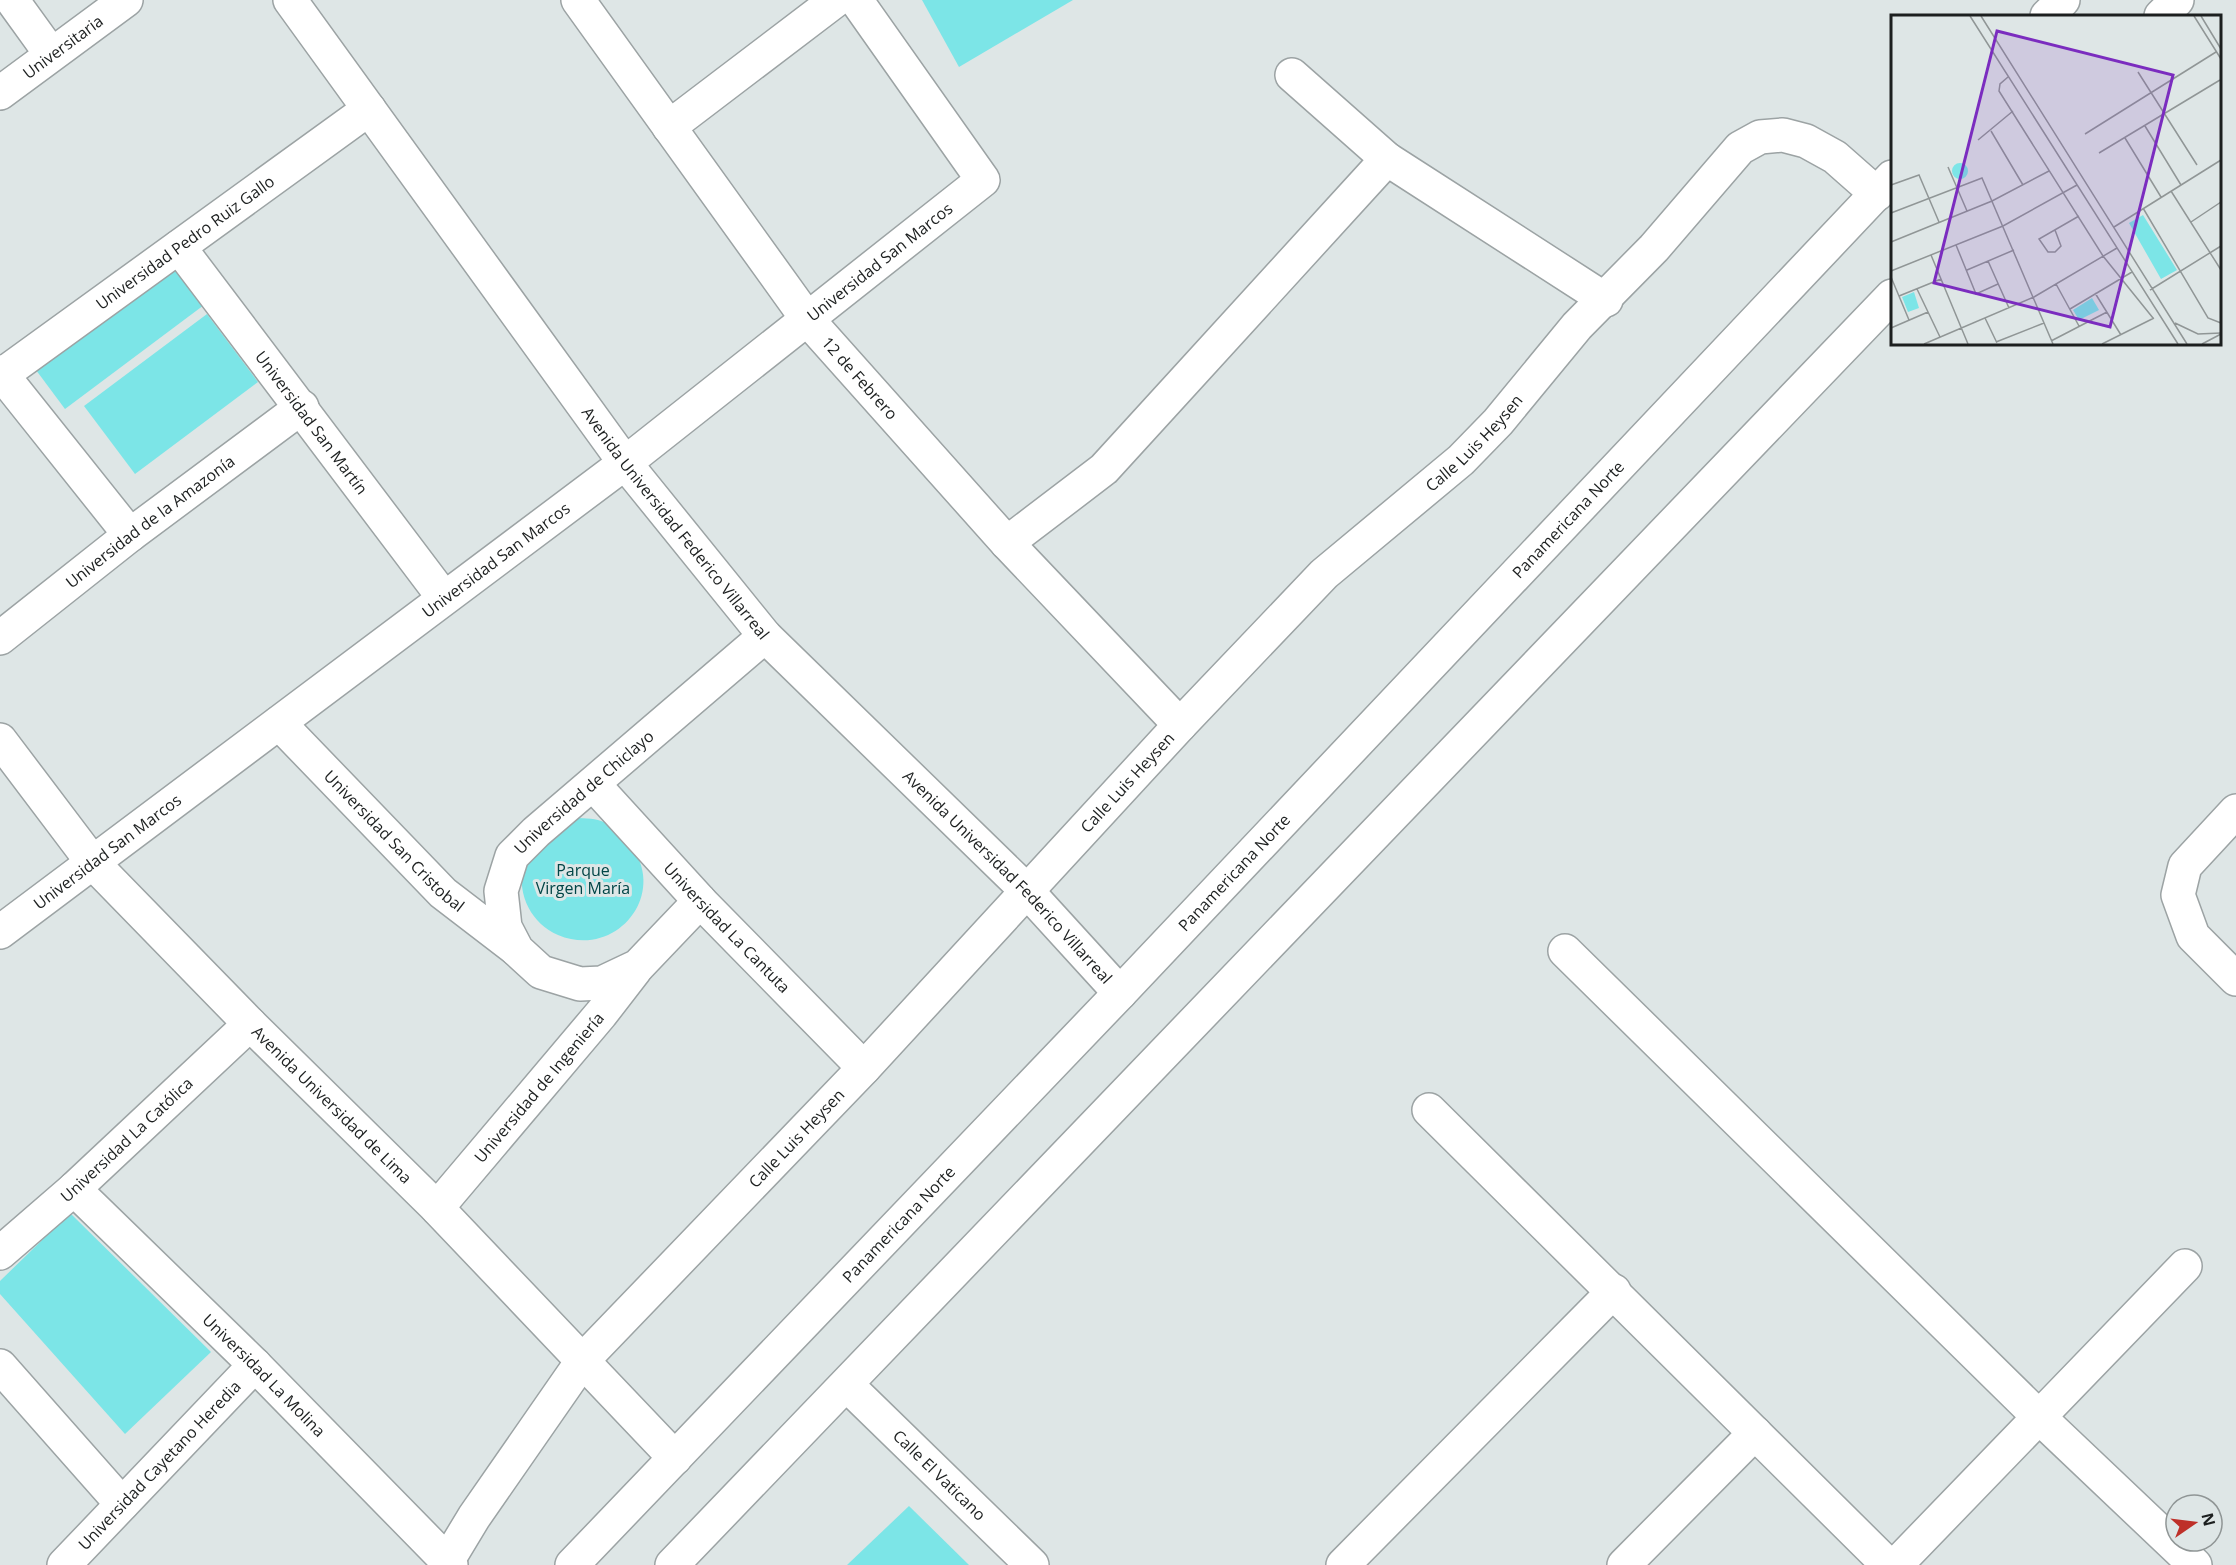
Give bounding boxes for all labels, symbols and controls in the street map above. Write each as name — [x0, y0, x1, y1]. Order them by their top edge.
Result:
street label: Universitaria — [18, 10, 107, 84]
inset map — [1891, 15, 2221, 345]
street label: Universidad Pedro Ruiz Gallo — [91, 170, 279, 315]
street label: Universidad San Marcos — [802, 197, 957, 326]
street label: 12 de Febrero — [817, 332, 903, 424]
street label: Universidad San Martín — [250, 346, 373, 499]
street label: Calle Luis Heysen — [1421, 390, 1527, 496]
street label: Avenida Universidad Federico Villarreal — [577, 402, 774, 644]
street label: Universidad de la Amazonía — [61, 450, 239, 593]
street label: Panamericana Norte — [1507, 456, 1629, 583]
street label: Universidad San Marcos — [417, 497, 574, 623]
street label: Universidad de Chiclayo — [509, 725, 658, 859]
street label: Calle Luis Heysen — [1075, 727, 1179, 837]
street label: Universidad San Cristobal — [319, 765, 469, 917]
street label: Avenida Universidad Federico Villarreal — [898, 765, 1117, 988]
street label: Universidad San Marcos — [29, 789, 186, 914]
street label: Panamericana Norte — [1173, 809, 1295, 936]
street label: Universidad La Cantuta — [659, 857, 795, 998]
park label: Parque Virgen María — [536, 859, 630, 899]
street label: Universidad de Ingeniería — [469, 1007, 609, 1167]
street label: Avenida Universidad de Lima — [247, 1021, 417, 1188]
street label: Universidad La Católica — [56, 1072, 198, 1207]
street label: Calle Luis Heysen — [744, 1084, 849, 1192]
street label: Panamericana Norte — [837, 1161, 960, 1287]
street label: Universidad La Molina — [198, 1309, 330, 1442]
street label: Universidad Cayetano Heredia — [73, 1376, 246, 1555]
street label: Calle El Vaticano — [888, 1425, 991, 1525]
north arrow — [2164, 1493, 2224, 1553]
text: N — [2196, 1510, 2221, 1528]

